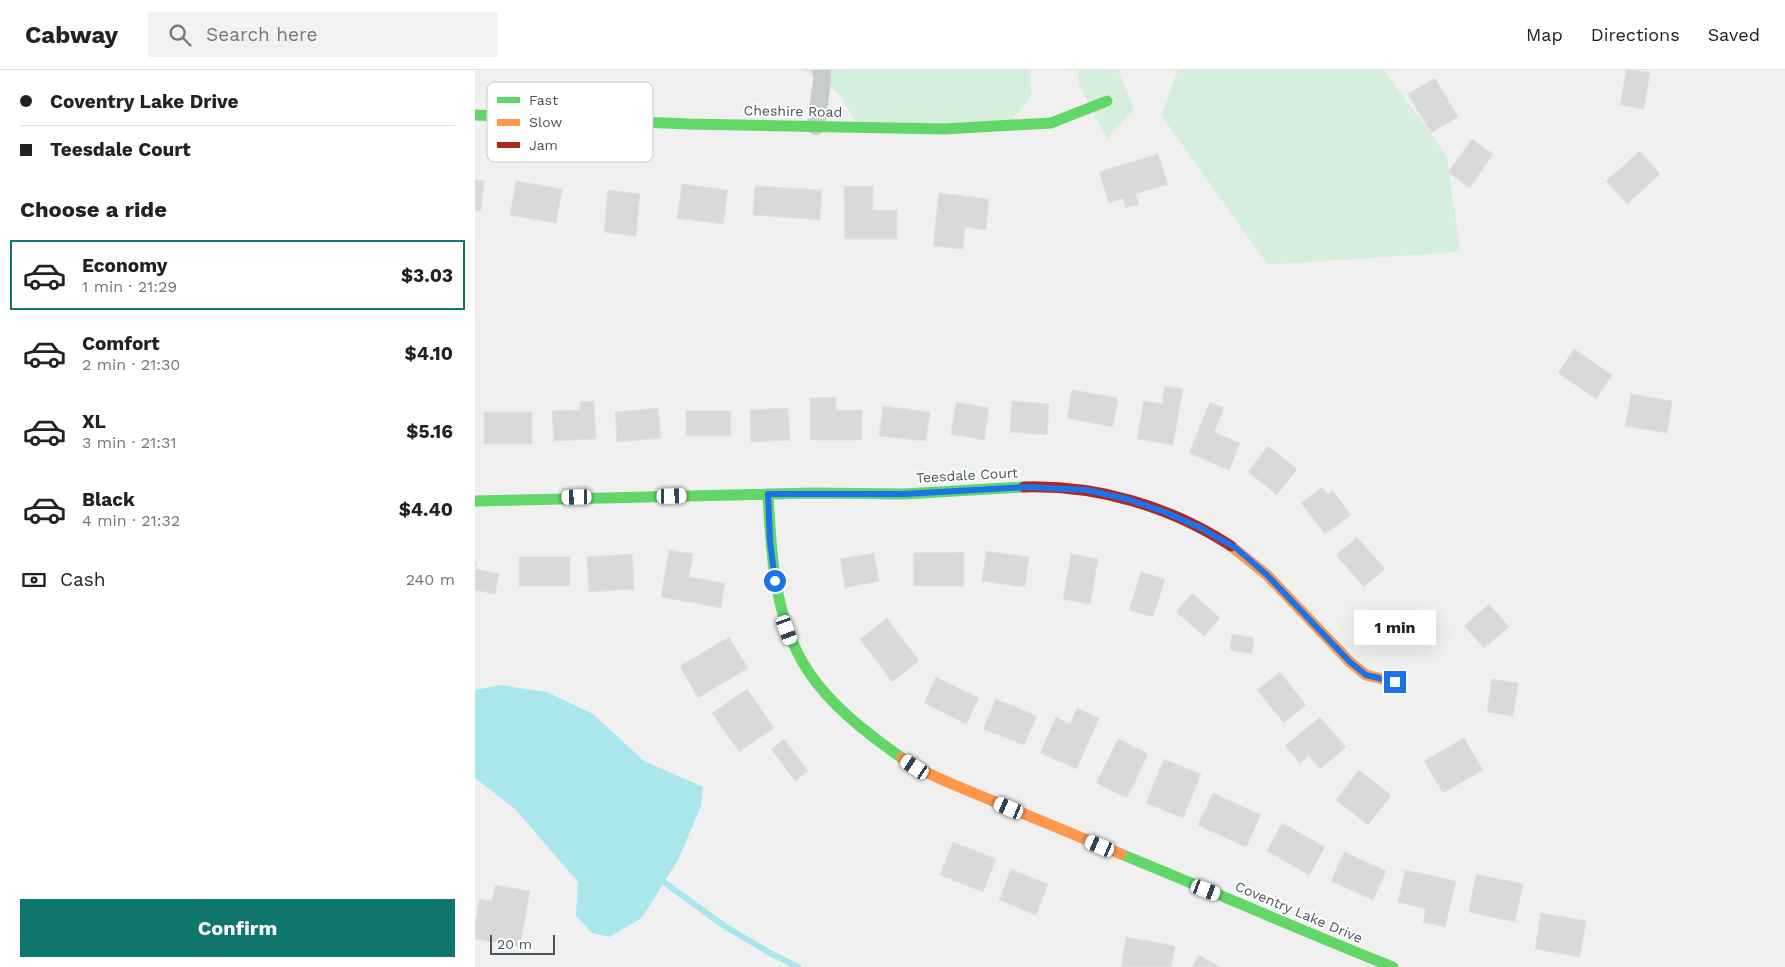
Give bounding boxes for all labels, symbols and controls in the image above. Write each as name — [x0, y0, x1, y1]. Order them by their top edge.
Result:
search box — [148, 12, 498, 57]
text: Cabway — [25, 21, 118, 49]
icon: search — [166, 21, 194, 49]
text: Search here — [206, 23, 317, 46]
text: Map — [1526, 24, 1563, 45]
text: Directions — [1591, 24, 1680, 45]
text: Saved — [1708, 24, 1760, 45]
legend — [487, 82, 653, 162]
text: Coventry Lake Drive — [50, 90, 239, 113]
text: Fast — [529, 92, 558, 108]
street label: Cheshire Road — [744, 102, 842, 120]
text: Slow — [529, 114, 562, 130]
text: Jam — [529, 137, 558, 153]
text: Teesdale Court — [50, 138, 191, 161]
text: Choose a ride — [20, 197, 167, 222]
icon: car — [22, 253, 67, 298]
text: Economy — [82, 254, 167, 277]
text: $3.03 — [401, 264, 453, 287]
text: 1 min · 21:29 — [82, 277, 177, 296]
icon: car — [22, 331, 67, 376]
text: Comfort — [82, 332, 160, 355]
text: $4.10 — [405, 342, 453, 365]
text: 2 min · 21:30 — [82, 355, 180, 374]
icon: car — [22, 409, 67, 454]
text: XL — [82, 410, 106, 433]
text: $5.16 — [406, 420, 453, 443]
text: 3 min · 21:31 — [82, 433, 177, 452]
street label: Teesdale Court — [916, 464, 1019, 486]
icon: car — [22, 487, 67, 532]
text: Black — [82, 488, 135, 511]
car — [656, 488, 687, 504]
car — [561, 489, 592, 505]
text: $4.40 — [399, 498, 453, 521]
text: 4 min · 21:32 — [82, 511, 180, 530]
icon: cash — [20, 566, 48, 594]
text: Cash — [60, 568, 106, 591]
text: 240 m — [406, 570, 455, 589]
route start — [764, 570, 786, 592]
callout: 1 min — [1354, 610, 1436, 644]
car — [774, 613, 799, 647]
text: 1 min — [1374, 618, 1416, 637]
route end — [1384, 671, 1406, 693]
car — [898, 752, 931, 782]
car — [992, 795, 1025, 821]
car — [1083, 833, 1116, 859]
car — [1189, 878, 1222, 902]
street label: Coventry Lake Drive — [1233, 878, 1365, 946]
button: Confirm — [20, 899, 455, 957]
scale bar — [490, 932, 555, 955]
text: 20 m — [497, 936, 532, 952]

